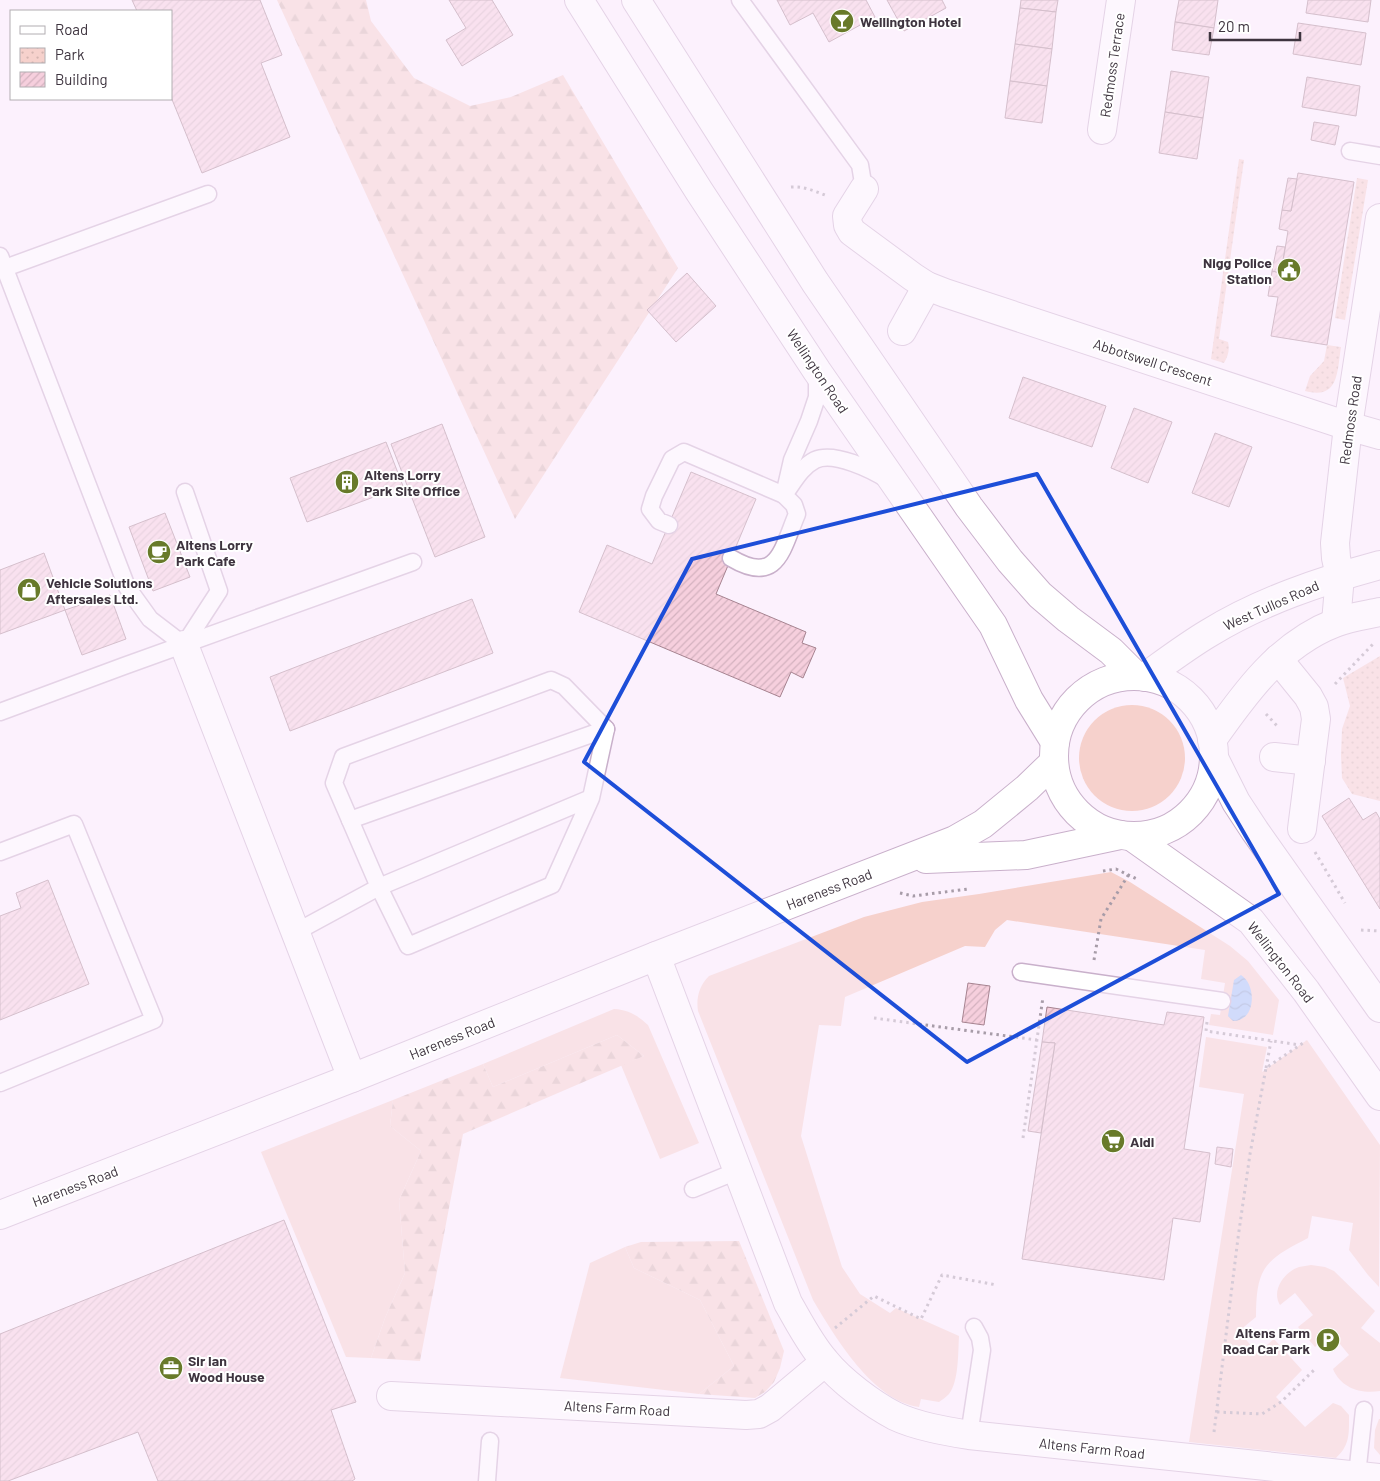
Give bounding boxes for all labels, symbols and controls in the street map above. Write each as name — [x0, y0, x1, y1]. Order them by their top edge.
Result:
bar icon: Wellington Hotel — [829, 8, 855, 34]
legend — [10, 10, 172, 100]
scale bar — [1210, 10, 1300, 42]
street label: Redmoss Terrace — [1096, 12, 1128, 118]
place label: Wellington Hotel — [860, 13, 961, 30]
text: 20 m — [1218, 17, 1250, 35]
text: Road — [55, 20, 88, 38]
text: Park — [55, 45, 85, 63]
text: Building — [55, 70, 108, 88]
place label: Nigg Police Station — [1203, 254, 1272, 287]
public building icon: Nigg Police Station — [1276, 257, 1302, 283]
street label: Wellington Road — [784, 326, 852, 416]
street label: Abbotswell Crescent — [1091, 335, 1215, 389]
street label: Redmoss Road — [1335, 374, 1365, 466]
place label: Altens Lorry Park Site Office — [364, 466, 461, 499]
building icon: Altens Lorry Park Site Office — [334, 469, 360, 495]
place label: Altens Lorry Park Cafe — [176, 536, 253, 569]
cafe icon: Altens Lorry Park Cafe — [146, 539, 172, 565]
place label: Vehicle Solutions Aftersales Ltd. — [46, 574, 153, 607]
street label: West Tullos Road — [1221, 576, 1321, 634]
shop icon: Vehicle Solutions Aftersales Ltd. — [16, 577, 42, 603]
street label: Hareness Road — [784, 865, 874, 913]
street label: Wellington Road — [1244, 918, 1318, 1006]
street label: Hareness Road — [407, 1013, 497, 1063]
supermarket icon: Aldi — [1100, 1128, 1126, 1154]
place label: Aldi — [1130, 1133, 1154, 1150]
street label: Hareness Road — [30, 1162, 120, 1210]
place label: Altens Farm Road Car Park — [1223, 1324, 1311, 1357]
parking icon: Altens Farm Road Car Park — [1315, 1327, 1341, 1353]
place label: Sir Ian Wood House — [188, 1352, 265, 1385]
office icon: Sir Ian Wood House — [158, 1355, 184, 1381]
street label: Altens Farm Road — [564, 1397, 670, 1419]
street label: Altens Farm Road — [1038, 1434, 1146, 1462]

